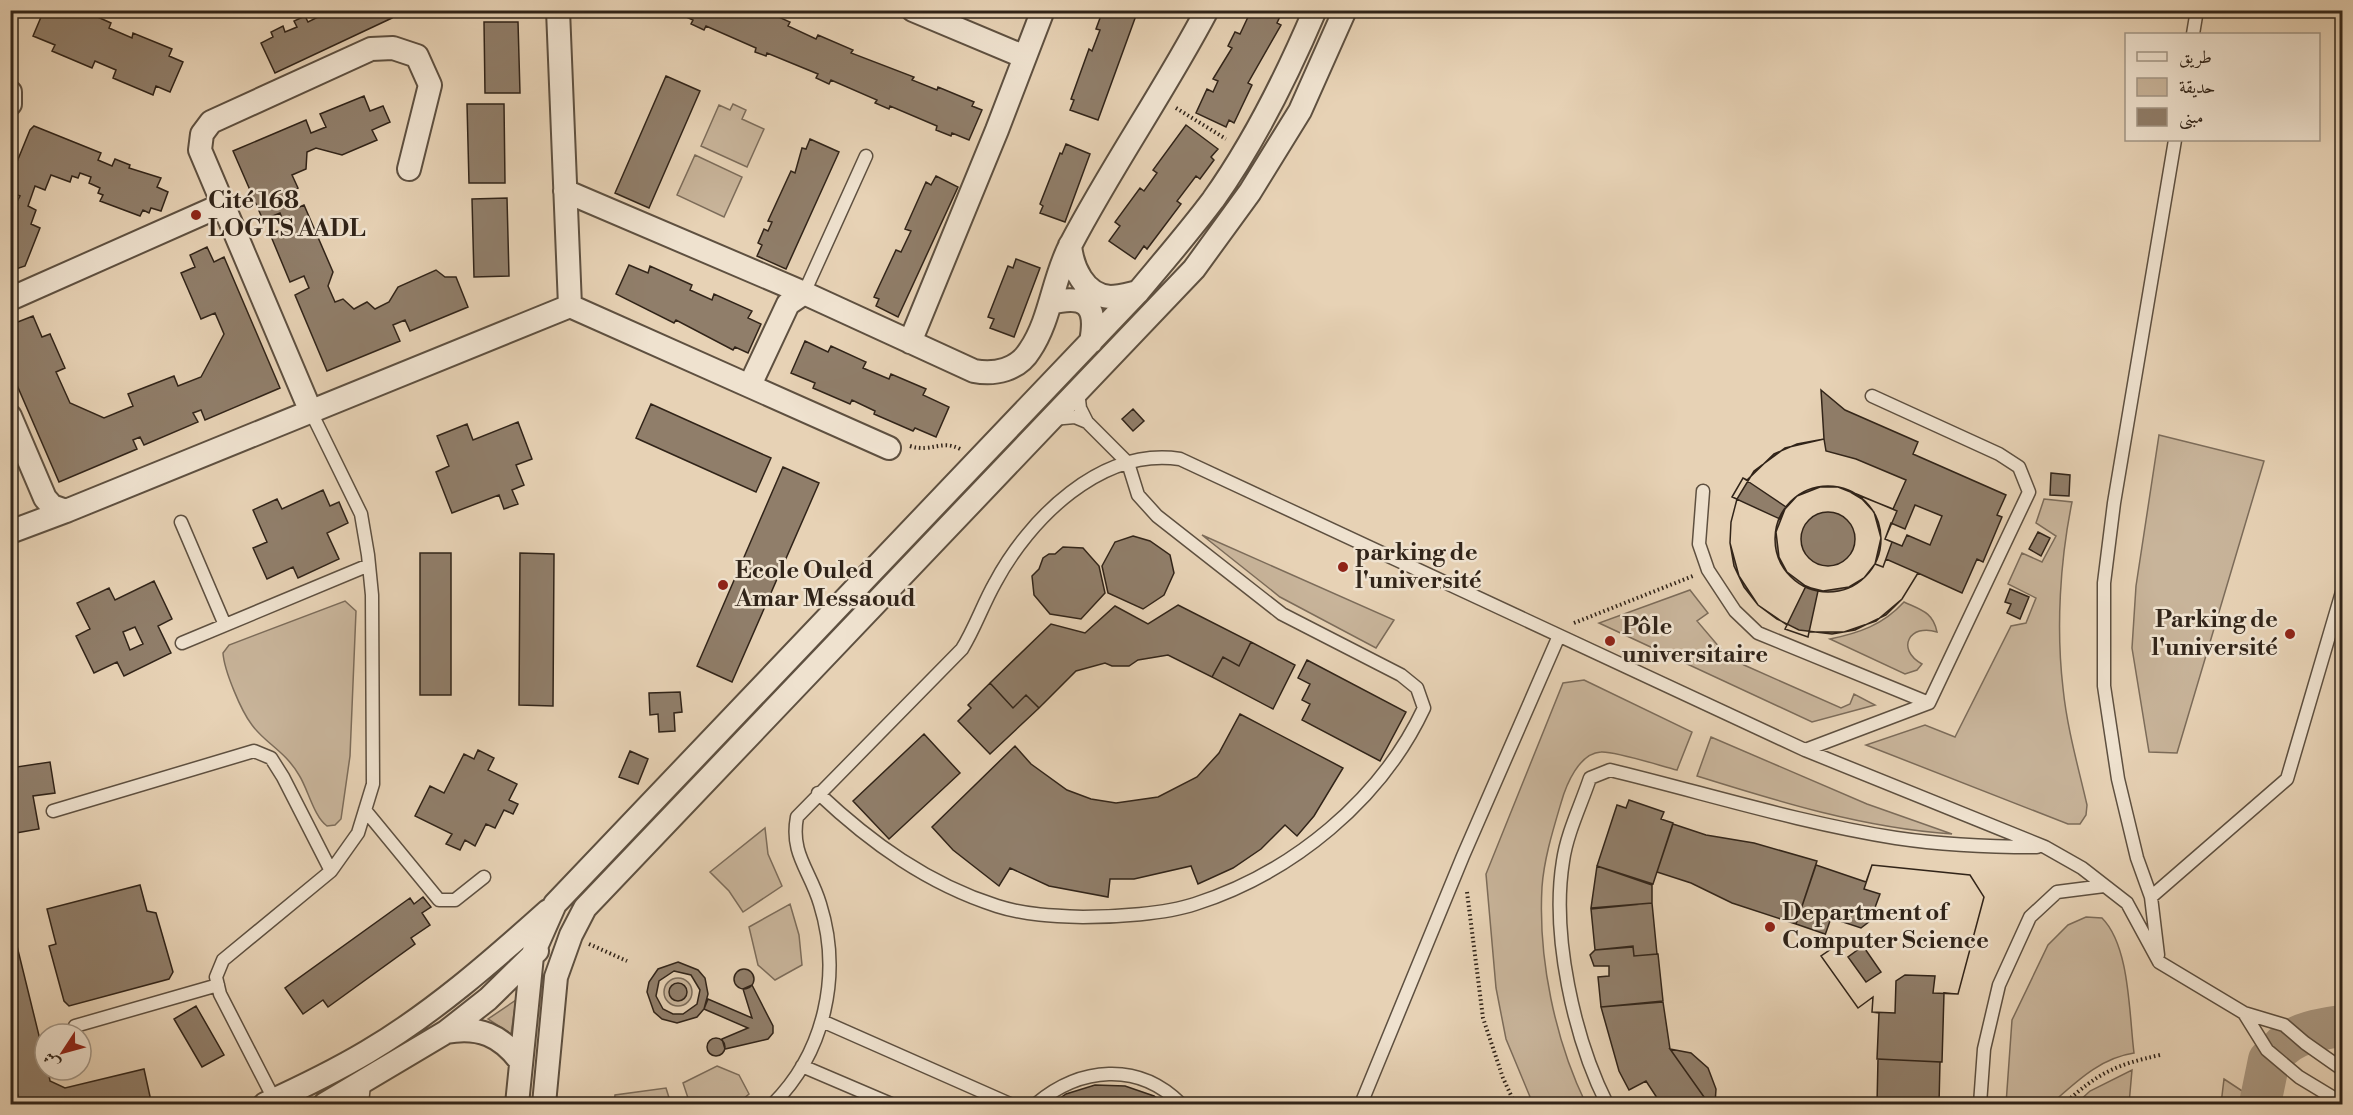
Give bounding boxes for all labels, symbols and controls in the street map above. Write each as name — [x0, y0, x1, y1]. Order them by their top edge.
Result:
legend — [2125, 33, 2320, 141]
text: طريق — [2179, 46, 2212, 69]
text: حديقة — [2179, 76, 2215, 99]
text: مبنى — [2179, 106, 2204, 130]
place label: Cité 168 LOGTS AADL — [208, 186, 366, 244]
marker: Cité 168 LOGTS AADL — [189, 208, 203, 222]
place label: parking de l'université — [1355, 538, 1482, 596]
place label: Ecole Ouled Amar Messaoud — [734, 556, 916, 614]
marker: parking de l'université — [1336, 560, 1350, 574]
marker: Ecole Ouled Amar Messaoud — [716, 578, 730, 592]
place label: Parking de l'université — [2151, 605, 2278, 663]
place label: Pôle universitaire — [1622, 612, 1768, 670]
marker: Parking de l'université — [2283, 627, 2297, 641]
marker: Pôle universitaire — [1603, 634, 1617, 648]
place label: Department of Computer Science — [1782, 898, 1989, 956]
marker: Department of Computer Science — [1763, 920, 1777, 934]
north arrow — [33, 1022, 93, 1082]
text: ش — [39, 1048, 64, 1073]

